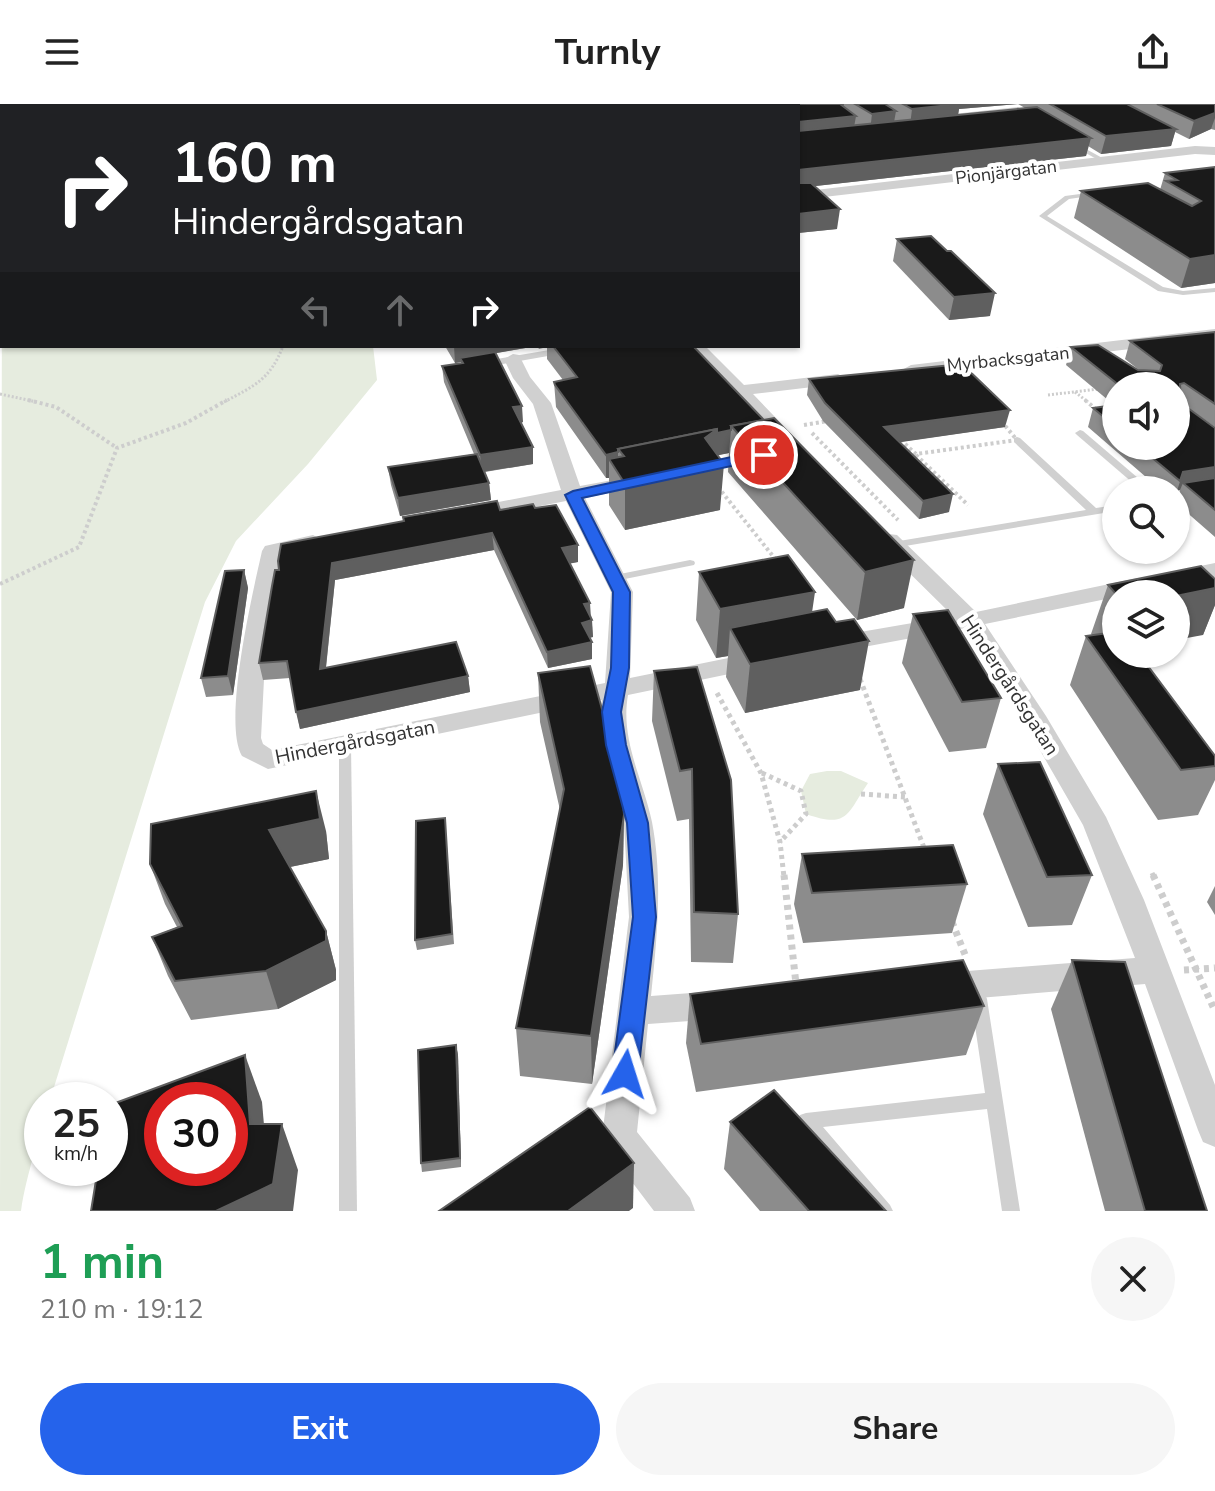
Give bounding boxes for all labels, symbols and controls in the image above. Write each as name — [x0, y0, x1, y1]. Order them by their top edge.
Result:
text: Turnly — [555, 28, 660, 77]
icon: menu — [40, 30, 84, 74]
icon: share — [1131, 30, 1175, 74]
text: 160 m — [172, 125, 337, 202]
icon: right — [40, 136, 144, 240]
street label: Pionjärgatan — [954, 154, 1058, 190]
text: Hindergårdsgatan — [172, 198, 464, 247]
icon: left — [294, 288, 338, 332]
icon: ahead — [378, 288, 422, 332]
icon: right — [462, 288, 506, 332]
street label: Myrbacksgatan — [946, 341, 1070, 377]
map controls — [1102, 372, 1190, 668]
button: sound — [1102, 372, 1190, 460]
pin — [730, 421, 798, 489]
icon: arrive — [742, 433, 786, 477]
button: search — [1102, 476, 1190, 564]
button: layers — [1102, 580, 1190, 668]
street label: Hindergårdsgatan — [954, 610, 1066, 760]
street label: Hindergårdsgatan — [273, 713, 437, 771]
position arrow — [583, 1032, 667, 1116]
speed limit sign: 30 — [144, 1082, 248, 1186]
text: 25 — [52, 1097, 100, 1151]
text: km/h — [54, 1140, 98, 1167]
text: 1 min — [40, 1229, 164, 1295]
button: close — [1091, 1237, 1175, 1321]
text: 210 m · 19:12 — [40, 1292, 203, 1327]
button: Exit — [40, 1383, 600, 1475]
button: Share — [616, 1383, 1175, 1475]

